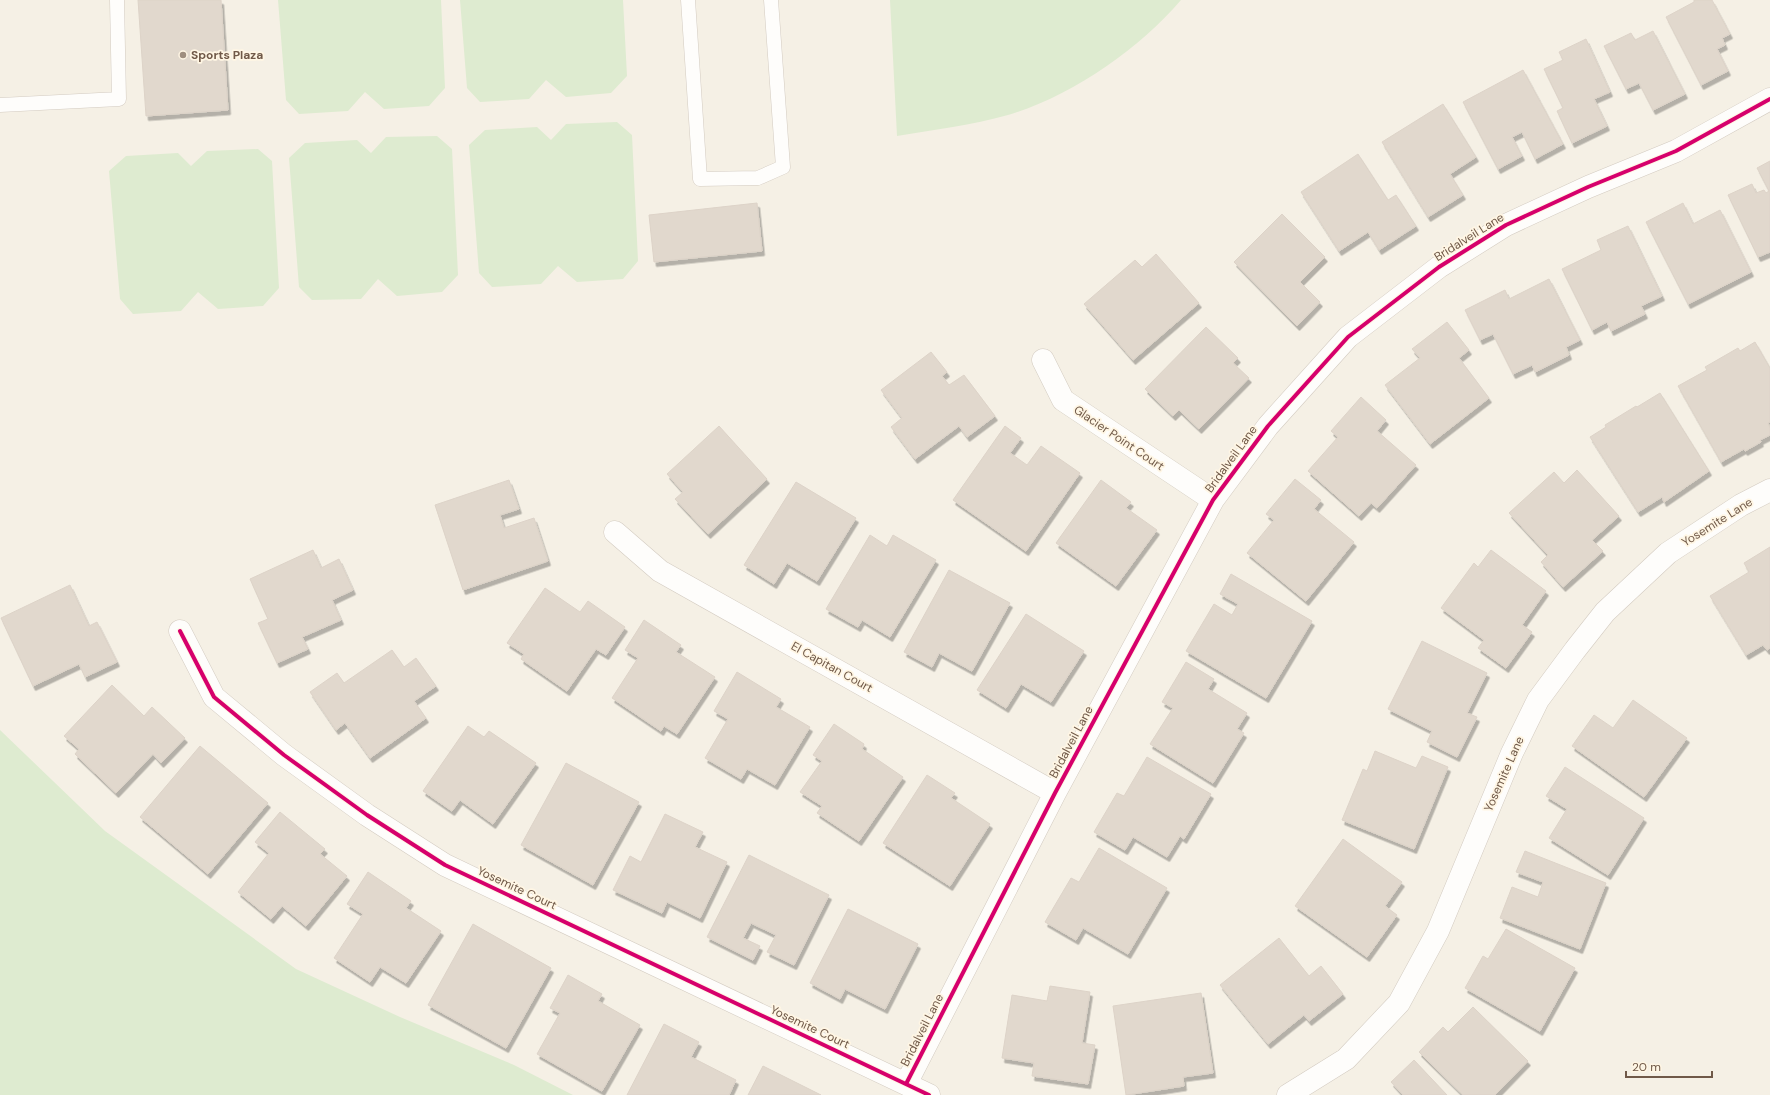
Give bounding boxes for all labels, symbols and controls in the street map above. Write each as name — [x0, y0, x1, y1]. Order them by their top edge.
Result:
place label: Sports Plaza — [191, 47, 263, 63]
marker: Sports Plaza — [178, 50, 188, 60]
street label: Bridalveil Lane — [1431, 209, 1507, 265]
street label: Glacier Point Court — [1071, 402, 1168, 474]
street label: Bridalveil Lane — [1201, 422, 1261, 496]
street label: Yosemite Lane — [1679, 494, 1756, 550]
street label: El Capitan Court — [788, 638, 876, 696]
street label: Bridalveil Lane — [1045, 703, 1097, 781]
street label: Yosemite Lane — [1480, 734, 1528, 814]
street label: Yosemite Court — [475, 863, 559, 913]
street label: Bridalveil Lane — [897, 991, 947, 1069]
street label: Yosemite Court — [768, 1002, 852, 1052]
scale bar — [1626, 1053, 1712, 1079]
text: 20 m — [1632, 1059, 1661, 1075]

